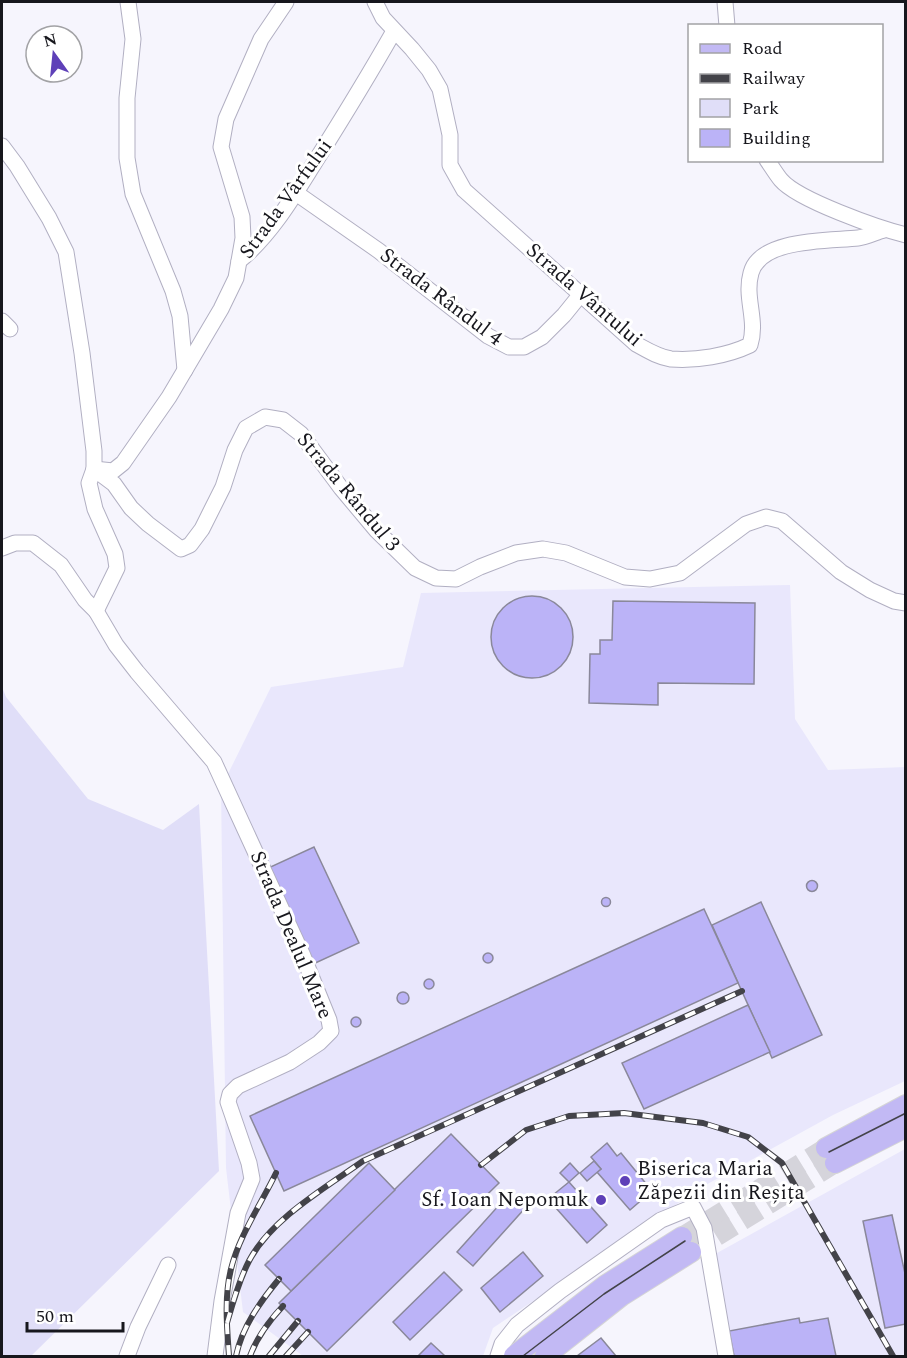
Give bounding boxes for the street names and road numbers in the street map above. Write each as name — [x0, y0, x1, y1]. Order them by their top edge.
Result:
street label: Strada Vârfului — [231, 132, 341, 266]
street label: Strada Vântului — [518, 235, 650, 355]
street label: Strada Rândul 4 — [373, 240, 510, 354]
street label: Strada Rândul 3 — [288, 425, 408, 559]
street label: Strada Dealul Mare — [241, 846, 341, 1024]

